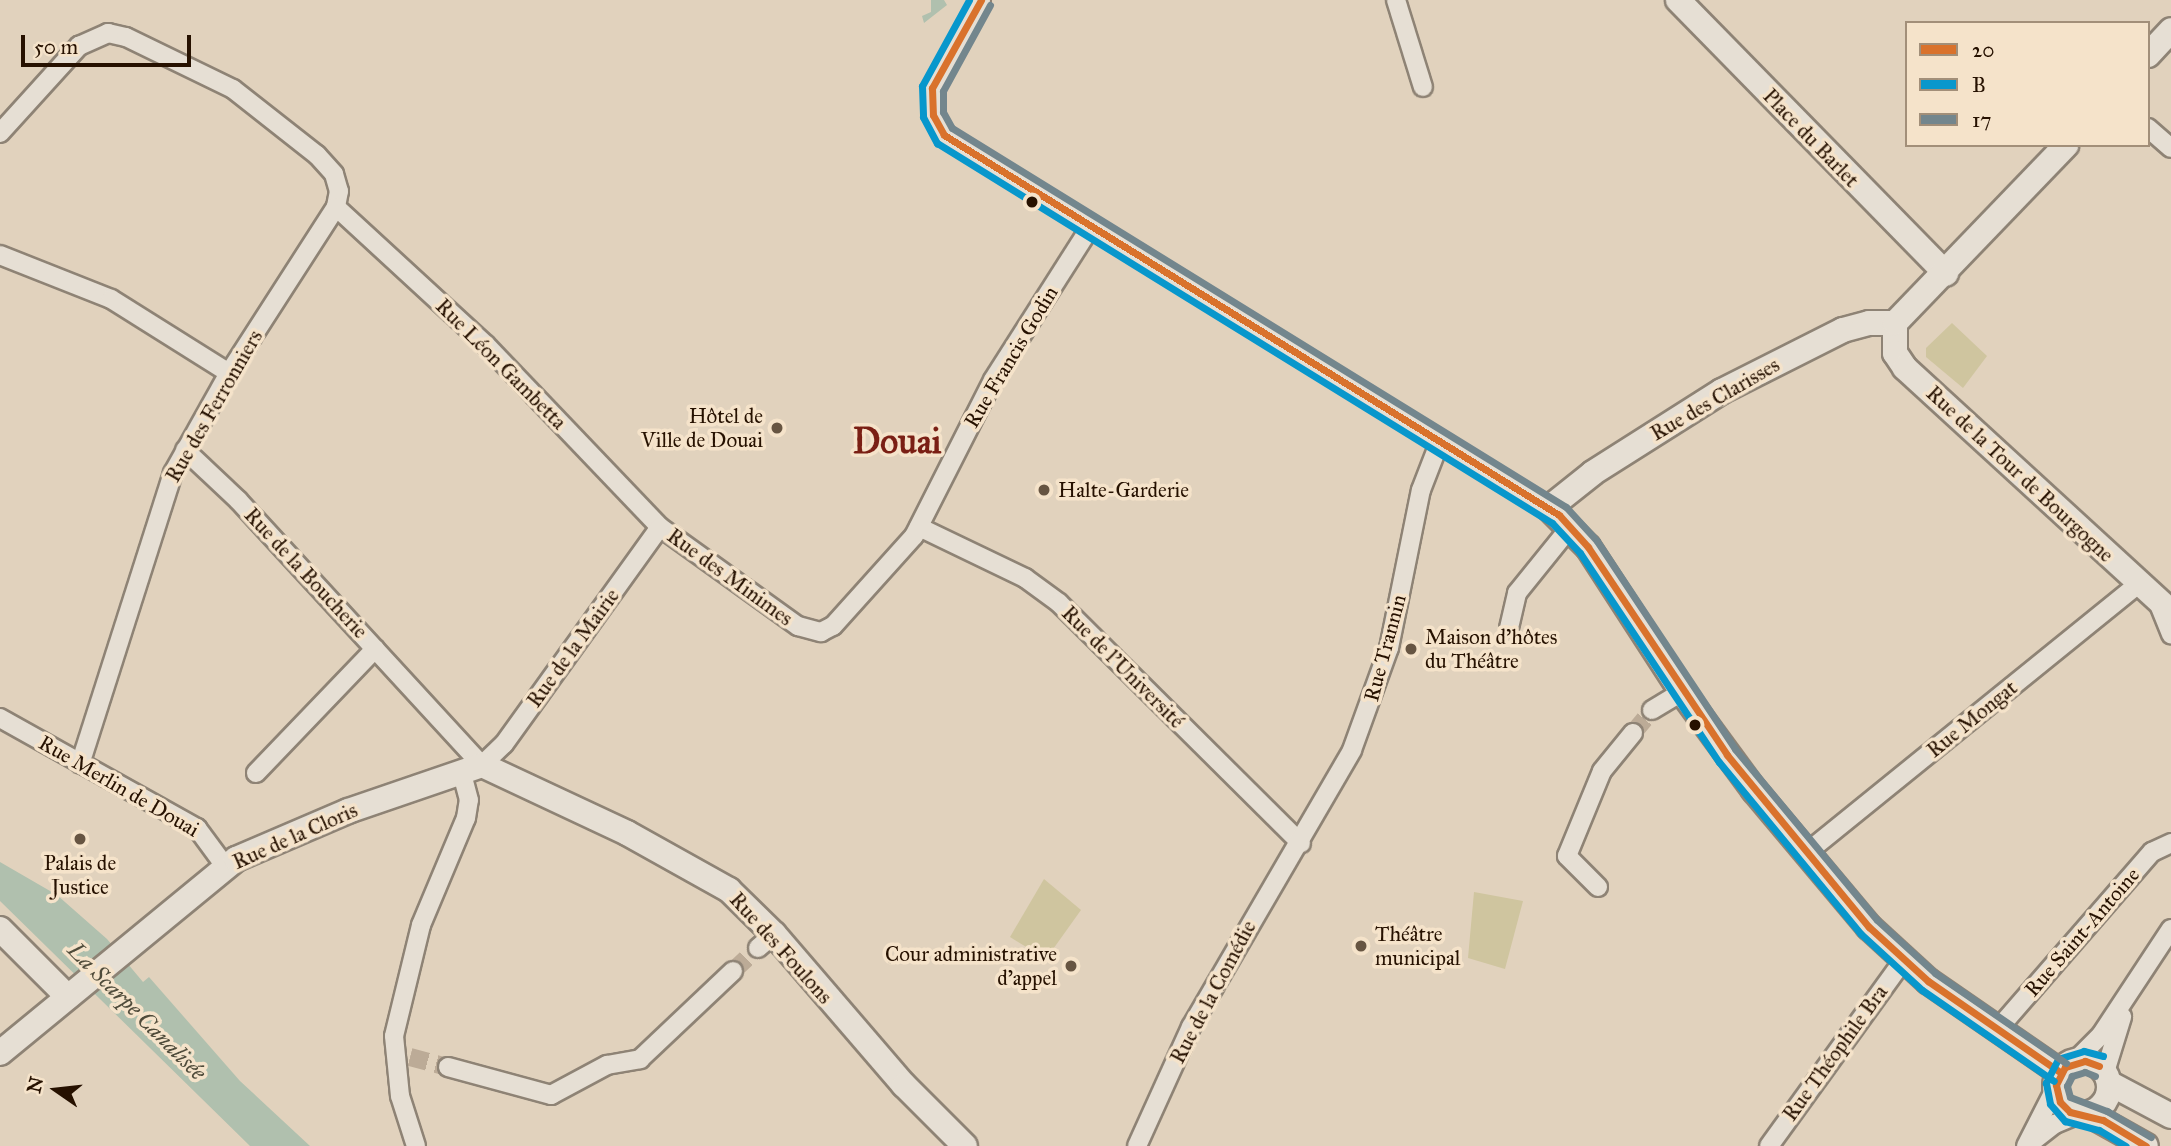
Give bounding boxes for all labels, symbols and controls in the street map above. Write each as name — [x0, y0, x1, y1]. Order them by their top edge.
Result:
scale bar — [24, 21, 194, 65]
legend — [1905, 21, 2150, 147]
text: 50 m — [34, 34, 78, 60]
text: 20 — [1972, 37, 1995, 63]
text: B — [1972, 72, 1986, 98]
street label: Place du Barlet — [1758, 83, 1864, 193]
text: 17 — [1972, 107, 1992, 133]
unlabelled marker — [1025, 195, 1039, 209]
street label: Rue Francis Godin — [959, 282, 1063, 432]
street label: Rue Léon Gambetta — [430, 293, 572, 435]
street label: Rue des Ferronniers — [160, 325, 268, 487]
street label: Rue des Clarisses — [1646, 352, 1784, 446]
street label: Rue de la Tour de Bourgogne — [1921, 381, 2119, 567]
place label: Hôtel de Ville de Douai — [641, 403, 763, 453]
marker: Hôtel de Ville de Douai — [769, 420, 785, 436]
district label: Douai — [853, 421, 941, 463]
place label: Halte-Garderie — [1058, 477, 1189, 503]
marker: Halte-Garderie — [1036, 482, 1052, 498]
street label: Rue de la Boucherie — [239, 503, 373, 643]
street label: Rue des Minimes — [662, 523, 798, 631]
street label: Rue de la Mairie — [522, 584, 624, 712]
street label: Rue Trannin — [1359, 592, 1411, 704]
street label: Rue de l'Université — [1057, 601, 1189, 733]
place label: Maison d'hôtes du Théâtre — [1425, 624, 1558, 674]
marker: Maison d'hôtes du Théâtre — [1403, 641, 1419, 657]
street label: Rue Mongat — [1922, 675, 2022, 763]
unlabelled marker — [1688, 718, 1702, 732]
street label: Rue Merlin de Douai — [34, 730, 204, 842]
street label: Rue de la Cloris — [229, 797, 361, 875]
marker: Palais de Justice — [72, 831, 88, 847]
place label: Palais de Justice — [44, 850, 116, 900]
street label: Rue Saint-Antoine — [2019, 862, 2145, 1002]
street label: Rue des Foulons — [724, 887, 838, 1009]
street label: Rue de la Comédie — [1165, 916, 1261, 1068]
place label: Théâtre municipal — [1375, 921, 1460, 971]
water label: La Scarpe Canalisée — [62, 936, 212, 1086]
marker: Théâtre municipal — [1353, 938, 1369, 954]
place label: Cour administrative d'appel — [885, 941, 1057, 991]
marker: Cour administrative d'appel — [1063, 958, 1079, 974]
street label: Rue Théophile Bra — [1777, 980, 1893, 1126]
north arrow — [21, 1055, 91, 1125]
text: N — [22, 1074, 48, 1095]

